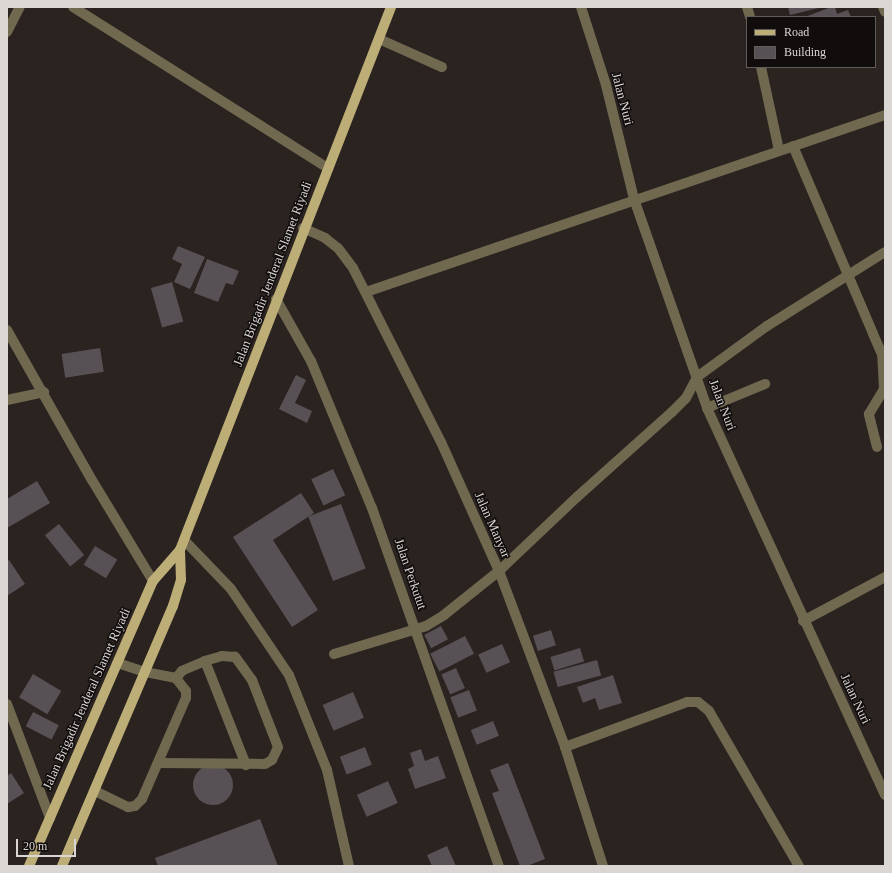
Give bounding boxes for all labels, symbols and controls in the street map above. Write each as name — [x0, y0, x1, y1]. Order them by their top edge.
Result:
legend — [746, 16, 876, 68]
text: Road — [784, 25, 809, 39]
text: Building — [784, 45, 826, 59]
street label: Jalan Nuri — [608, 71, 636, 127]
street label: Jalan Brigadir Jenderal Slamet Riyadi — [230, 179, 316, 369]
street label: Jalan Nuri — [705, 377, 739, 433]
street label: Jalan Manyar — [471, 490, 513, 560]
street label: Jalan Perkutut — [391, 536, 429, 612]
street label: Jalan Brigadir Jenderal Slamet Riyadi — [40, 606, 134, 792]
street label: Jalan Nuri — [837, 671, 873, 727]
scale bar — [18, 831, 78, 857]
text: 20 m — [23, 839, 47, 853]

